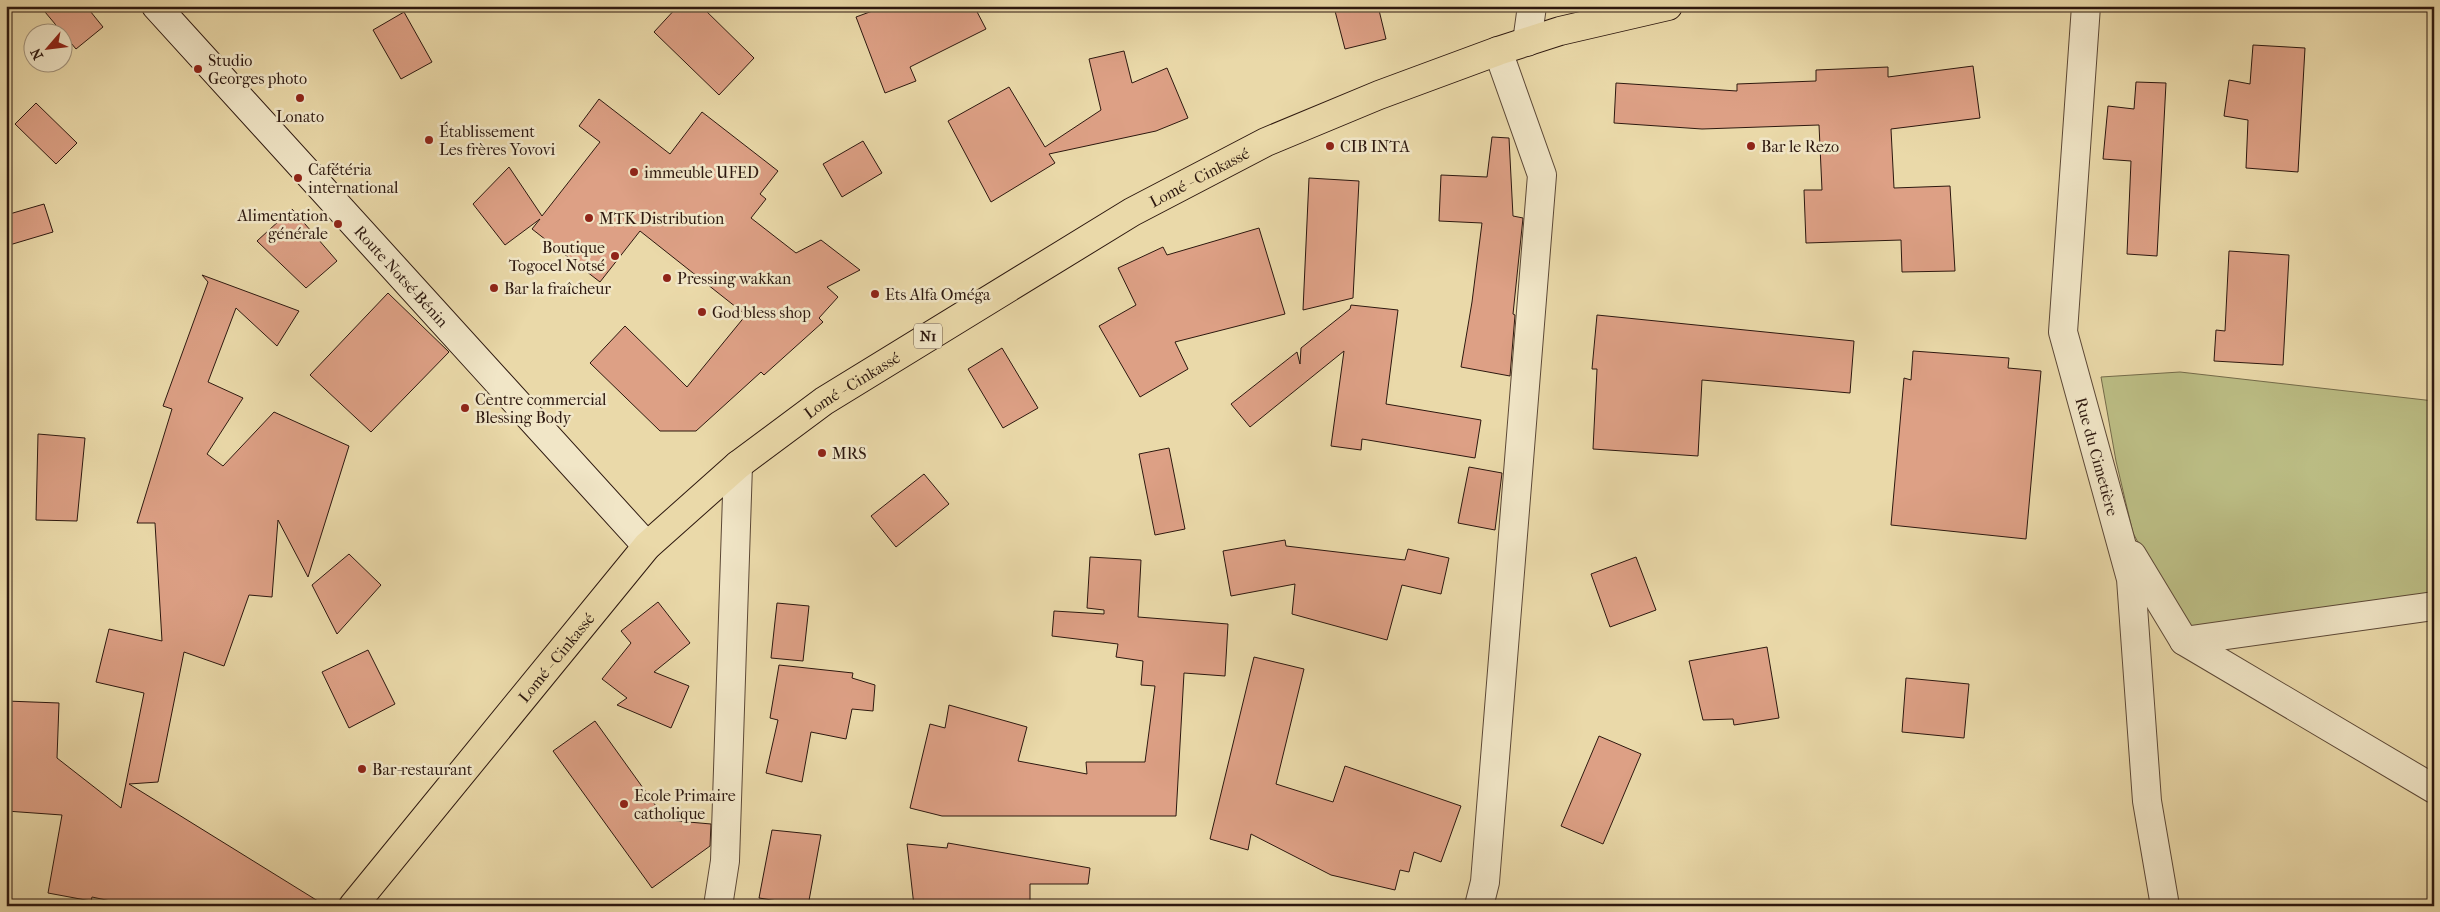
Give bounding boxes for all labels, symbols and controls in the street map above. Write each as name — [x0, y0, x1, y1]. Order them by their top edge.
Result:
north arrow — [22, 22, 72, 72]
text: N — [27, 45, 47, 63]
place label: Studio Georges photo — [208, 51, 307, 88]
marker: Studio Georges photo — [192, 63, 204, 75]
marker: Lonato — [294, 92, 306, 104]
place label: Lonato — [276, 107, 324, 126]
place label: Établissement Les frères Yovovi — [439, 121, 556, 159]
marker: Établissement Les frères Yovovi — [423, 134, 435, 146]
place label: CIB INTA — [1340, 137, 1411, 156]
place label: Bar le Rezo — [1761, 137, 1839, 156]
marker: CIB INTA — [1324, 140, 1336, 152]
marker: Bar le Rezo — [1745, 140, 1757, 152]
street label: Lomé - Cinkassé — [1146, 143, 1252, 211]
place label: Cafétéria international — [308, 160, 399, 197]
place label: immeuble UFED — [644, 163, 759, 182]
marker: immeuble UFED — [628, 166, 640, 178]
marker: Cafétéria international — [292, 172, 304, 184]
place label: Alimentation générale — [236, 206, 329, 243]
place label: MTK Distribution — [599, 209, 725, 228]
marker: MTK Distribution — [583, 212, 595, 224]
marker: Alimentation générale — [332, 218, 344, 230]
street label: Route Notsé-Bénin — [351, 221, 453, 331]
place label: Boutique Togocel Notsé — [509, 238, 605, 275]
marker: Boutique Togocel Notsé — [609, 250, 621, 262]
place label: Pressing wakkan — [677, 269, 792, 288]
marker: Pressing wakkan — [661, 272, 673, 284]
place label: Bar la fraîcheur — [504, 279, 611, 298]
marker: Bar la fraîcheur — [488, 282, 500, 294]
place label: Ets Alfa Oméga — [885, 285, 991, 304]
marker: Ets Alfa Oméga — [869, 288, 881, 300]
place label: God bless shop — [712, 303, 811, 322]
marker: God bless shop — [696, 306, 708, 318]
road number: N1 — [914, 324, 942, 348]
street label: Lomé - Cinkassé — [800, 347, 903, 422]
place label: Centre commercial Blessing Body — [475, 390, 607, 427]
street label: Rue du Cimetière — [2072, 395, 2123, 518]
marker: Centre commercial Blessing Body — [459, 402, 471, 414]
place label: MRS — [832, 444, 867, 463]
marker: MRS — [816, 447, 828, 459]
street label: Lomé - Cinkassé — [514, 609, 598, 706]
place label: Bar-restaurant — [372, 760, 473, 779]
marker: Bar-restaurant — [356, 763, 368, 775]
place label: Ecole Primaire catholique — [634, 786, 736, 823]
marker: Ecole Primaire catholique — [618, 798, 630, 810]

